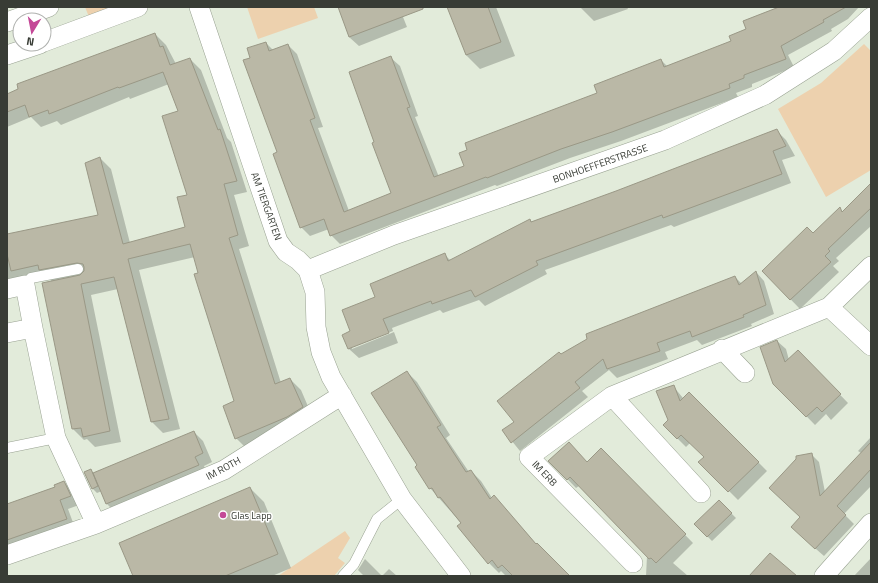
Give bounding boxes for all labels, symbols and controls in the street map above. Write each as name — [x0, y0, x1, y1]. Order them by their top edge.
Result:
north arrow — [12, 12, 52, 52]
text: N — [25, 33, 35, 50]
street label: BONHOEFFERSTRASSE — [551, 140, 650, 187]
street label: AM TIERGARTEN — [247, 170, 286, 242]
street label: IM ROTH — [203, 453, 243, 484]
street label: IM ERB — [529, 457, 561, 490]
place label: Glas Lapp — [231, 508, 272, 523]
marker: Glas Lapp — [218, 510, 228, 520]

